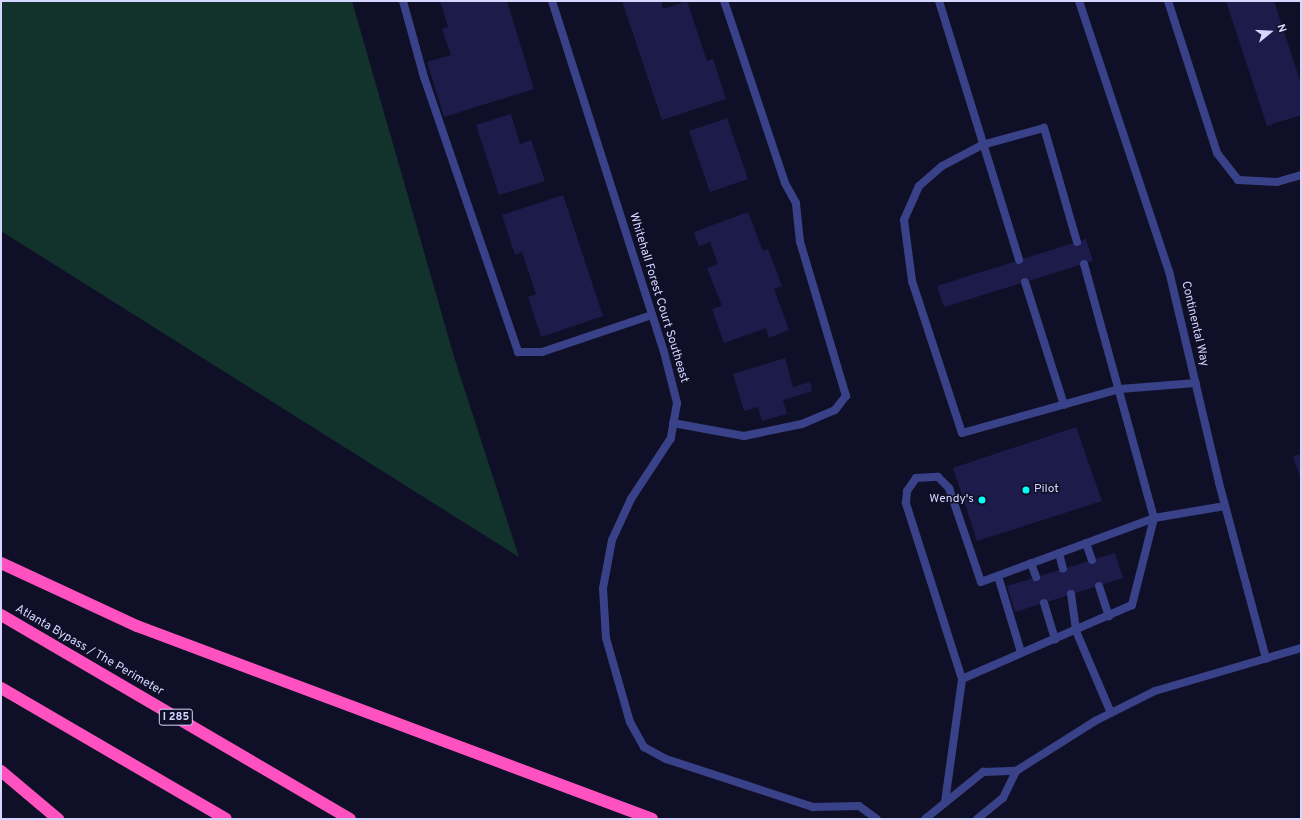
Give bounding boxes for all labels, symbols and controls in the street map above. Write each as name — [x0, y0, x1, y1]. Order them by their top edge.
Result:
north arrow — [1250, 12, 1290, 52]
text: N — [1274, 22, 1289, 34]
street label: Whitehall Forest Court Southeast — [625, 211, 691, 385]
street label: Continental Way — [1177, 280, 1211, 368]
place label: Pilot — [1034, 483, 1059, 497]
marker: Pilot — [1021, 485, 1031, 495]
place label: Wendy's — [929, 493, 974, 507]
marker: Wendy's — [977, 495, 987, 505]
street label: Atlanta Bypass / The Perimeter — [12, 602, 166, 700]
road number: I 285 — [158, 708, 194, 726]

